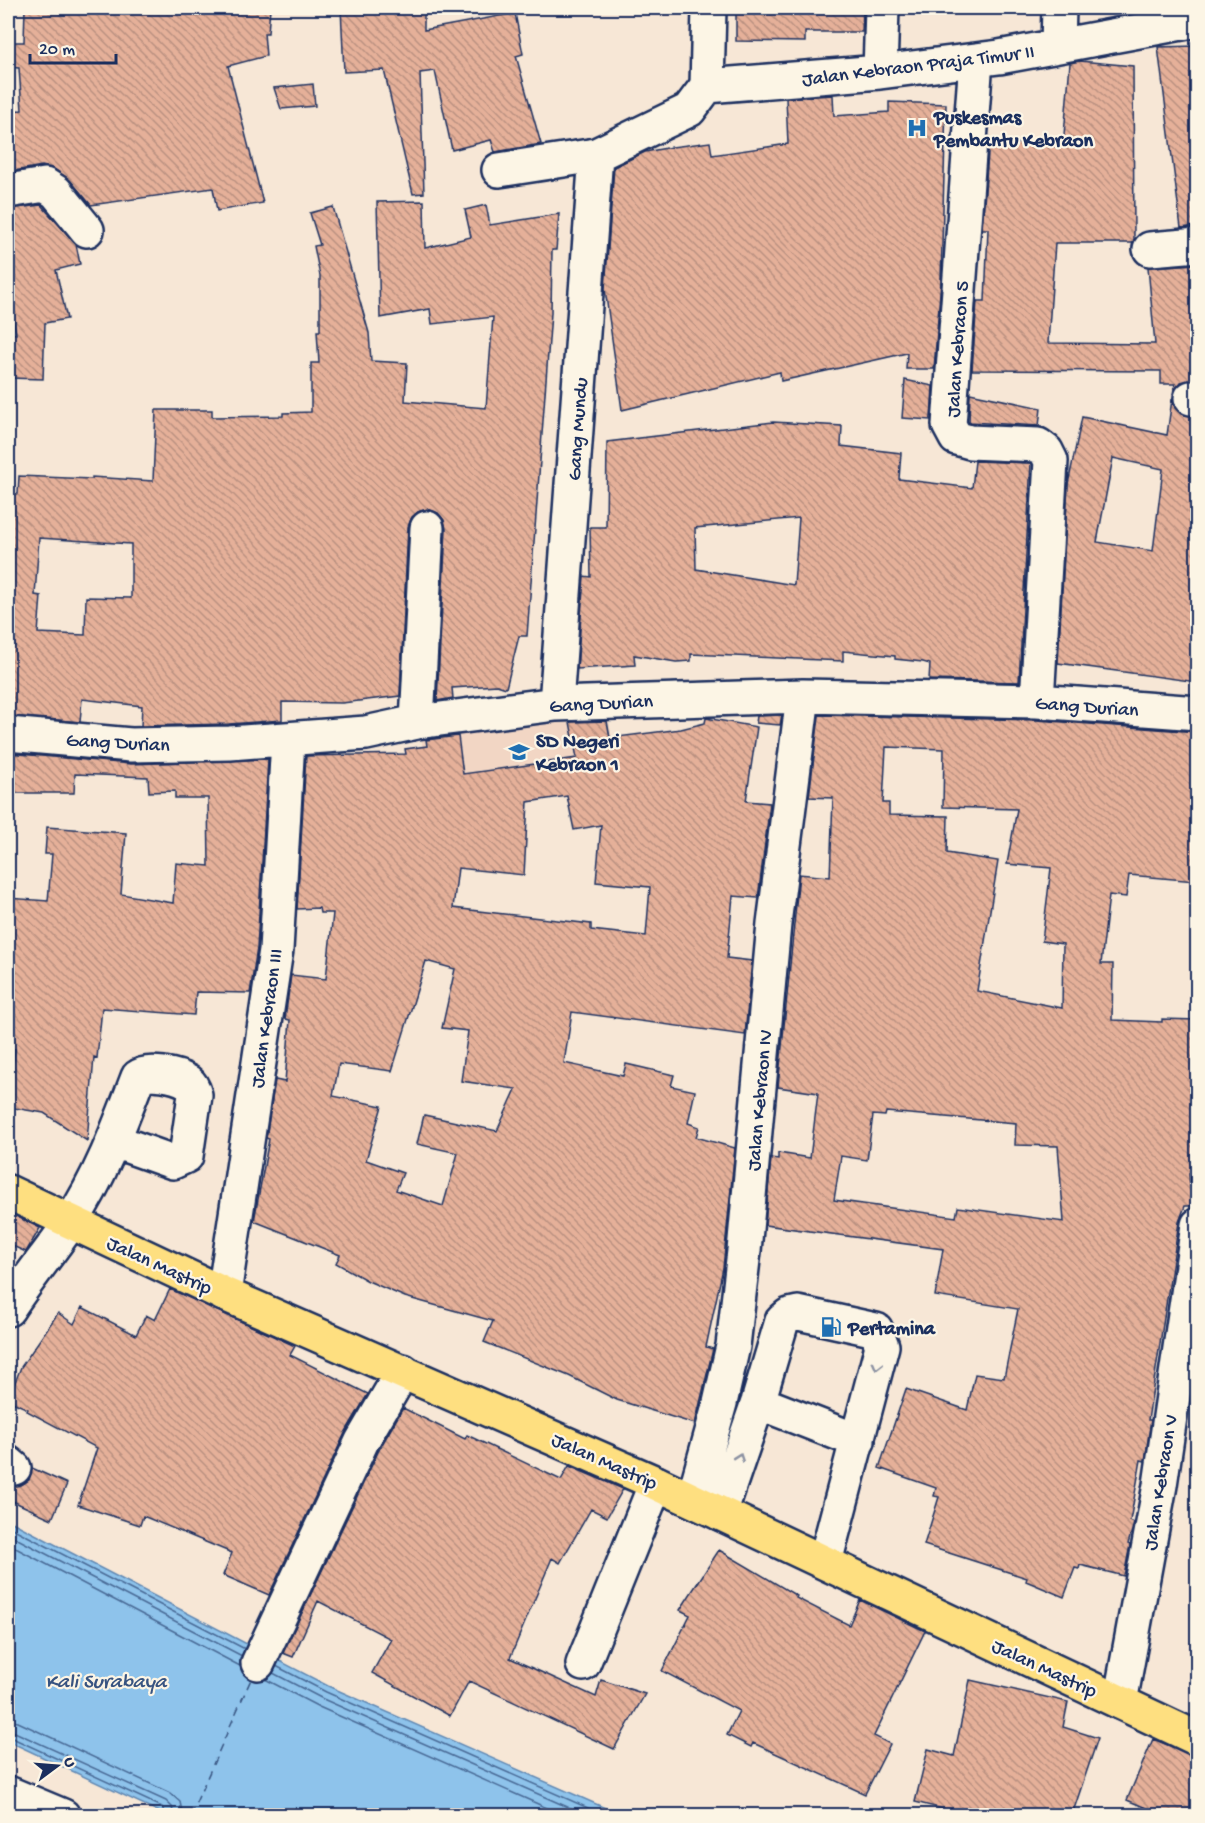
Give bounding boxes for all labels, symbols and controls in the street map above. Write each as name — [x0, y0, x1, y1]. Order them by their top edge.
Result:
scale bar — [30, 27, 116, 65]
text: 20 m — [39, 40, 75, 61]
street label: Jalan Kebraon Praja Timur II — [801, 42, 1036, 93]
place label: Puskesmas Pembantu Kebraon — [933, 108, 1093, 154]
hospital icon: Puskesmas Pembantu Kebraon — [905, 116, 929, 140]
street label: Jalan Kebraon 5 — [943, 280, 976, 418]
street label: Gang Mundu — [564, 376, 595, 482]
street label: Gang Durian — [549, 691, 654, 720]
street label: Gang Durian — [1034, 693, 1140, 724]
street label: Gang Durian — [65, 730, 171, 759]
place label: SD Negeri Kebraon 1 — [535, 732, 620, 778]
school or university icon: SD Negeri Kebraon 1 — [507, 740, 531, 764]
street label: Jalan Kebraon III — [247, 947, 290, 1090]
street label: Jalan Kebraon IV — [744, 1029, 779, 1172]
street label: Jalan Mastrip — [102, 1233, 215, 1302]
fuel station icon: Pertamina — [819, 1315, 843, 1339]
place label: Pertamina — [847, 1319, 936, 1342]
one-way arrow — [871, 1361, 884, 1371]
street label: Jalan Kebraon V — [1140, 1413, 1185, 1552]
street label: Jalan Mastrip — [547, 1430, 660, 1497]
one-way arrow — [732, 1453, 745, 1463]
street label: Jalan Mastrip — [987, 1636, 1100, 1705]
water label: Kali Surabaya — [46, 1671, 168, 1696]
north arrow — [27, 1736, 87, 1796]
text: U — [58, 1756, 79, 1771]

